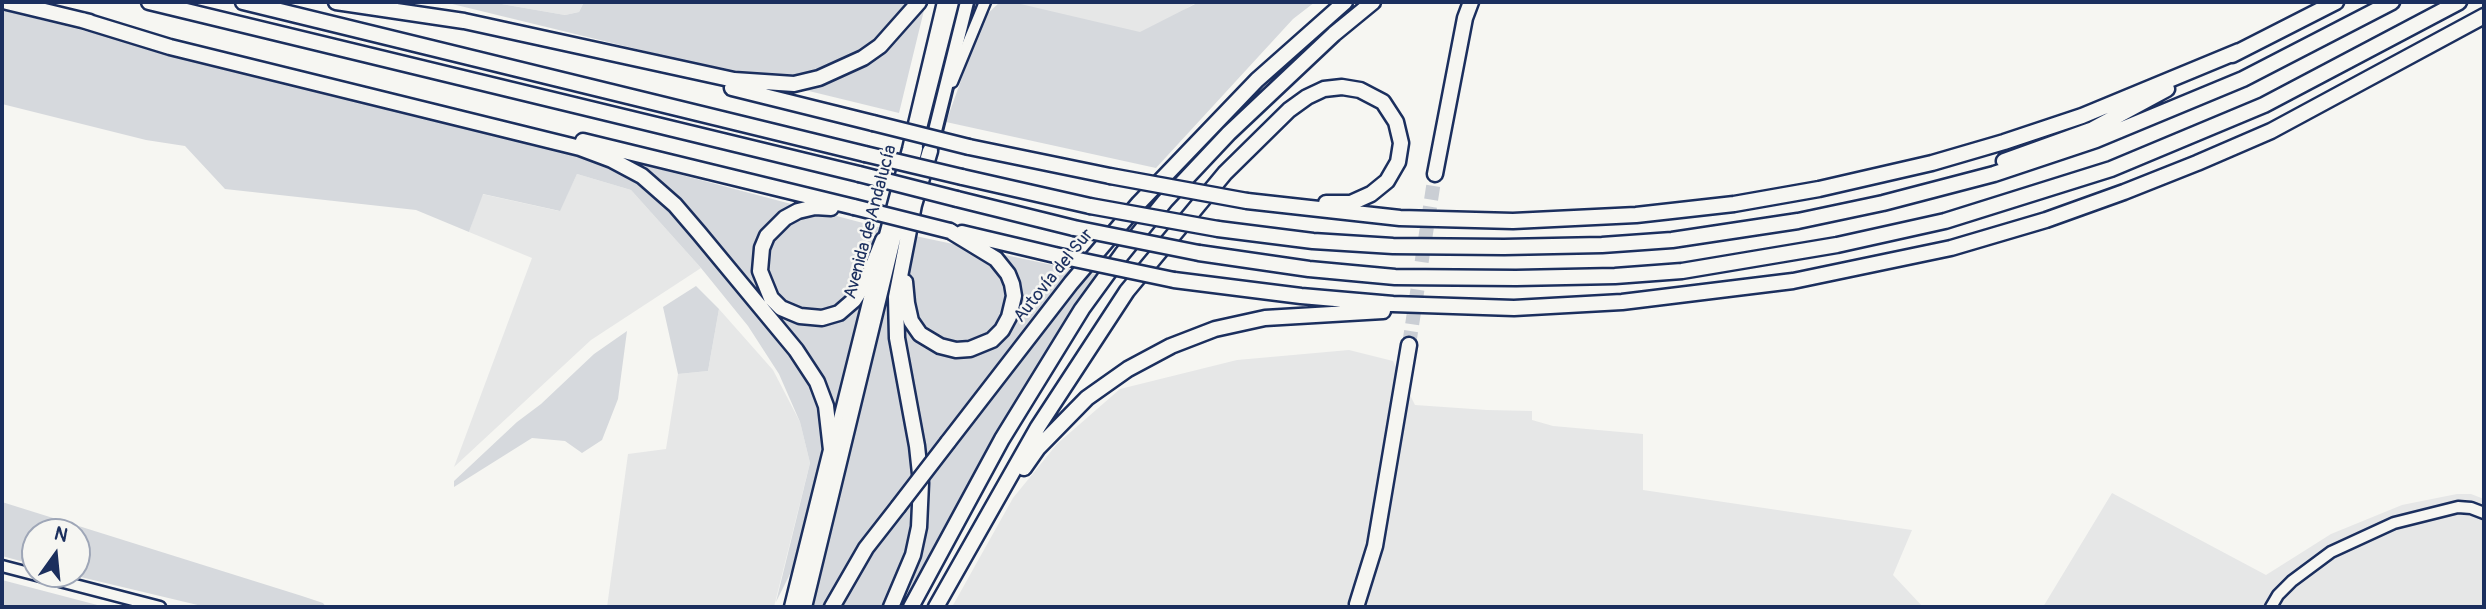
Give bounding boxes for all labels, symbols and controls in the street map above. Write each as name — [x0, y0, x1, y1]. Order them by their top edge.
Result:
street label: Avenida de Andalucía — [840, 143, 902, 301]
street label: Autovía del Sur — [1010, 225, 1098, 327]
north arrow — [21, 518, 91, 588]
text: N — [52, 521, 70, 548]

